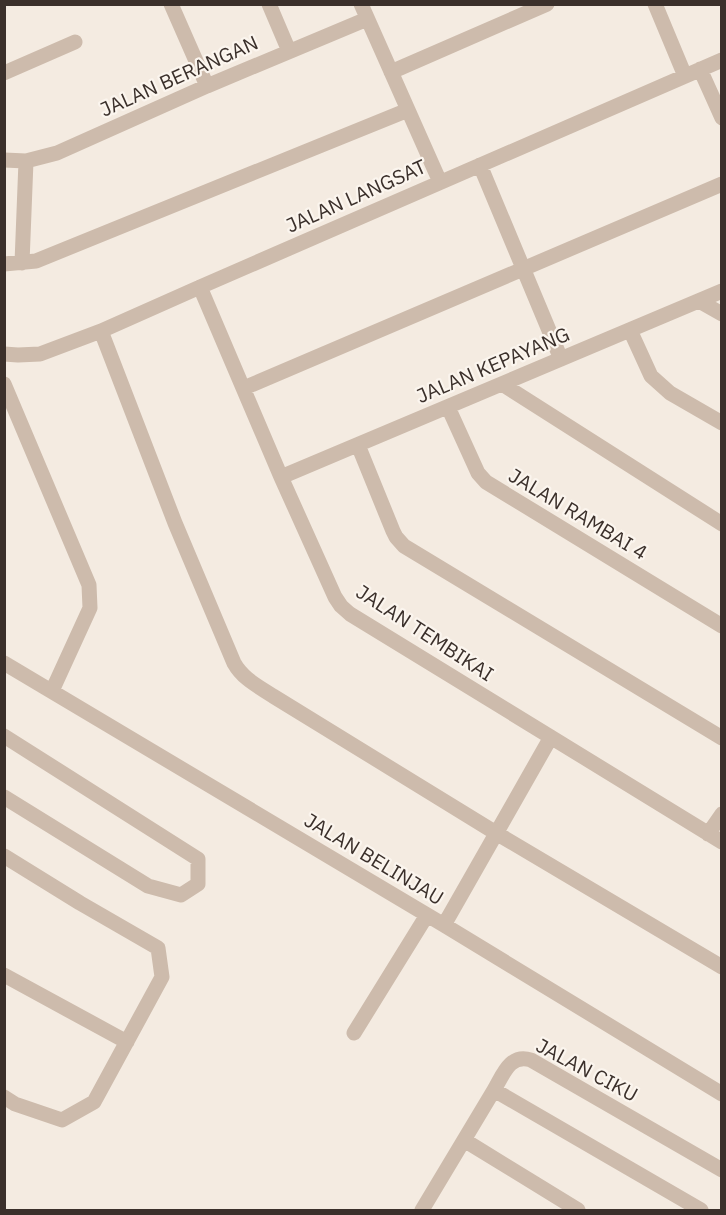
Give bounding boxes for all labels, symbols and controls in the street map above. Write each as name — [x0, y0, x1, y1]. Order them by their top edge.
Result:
street label: JALAN BERANGAN — [96, 29, 262, 123]
street label: JALAN LANGSAT — [281, 153, 430, 239]
street label: JALAN KEPAYANG — [412, 320, 574, 409]
street label: JALAN RAMBAI 4 — [504, 462, 653, 566]
street label: JALAN TEMBIKAI — [351, 578, 499, 687]
street label: JALAN BELINJAU — [300, 806, 449, 911]
street label: JALAN CIKU — [532, 1031, 643, 1108]

